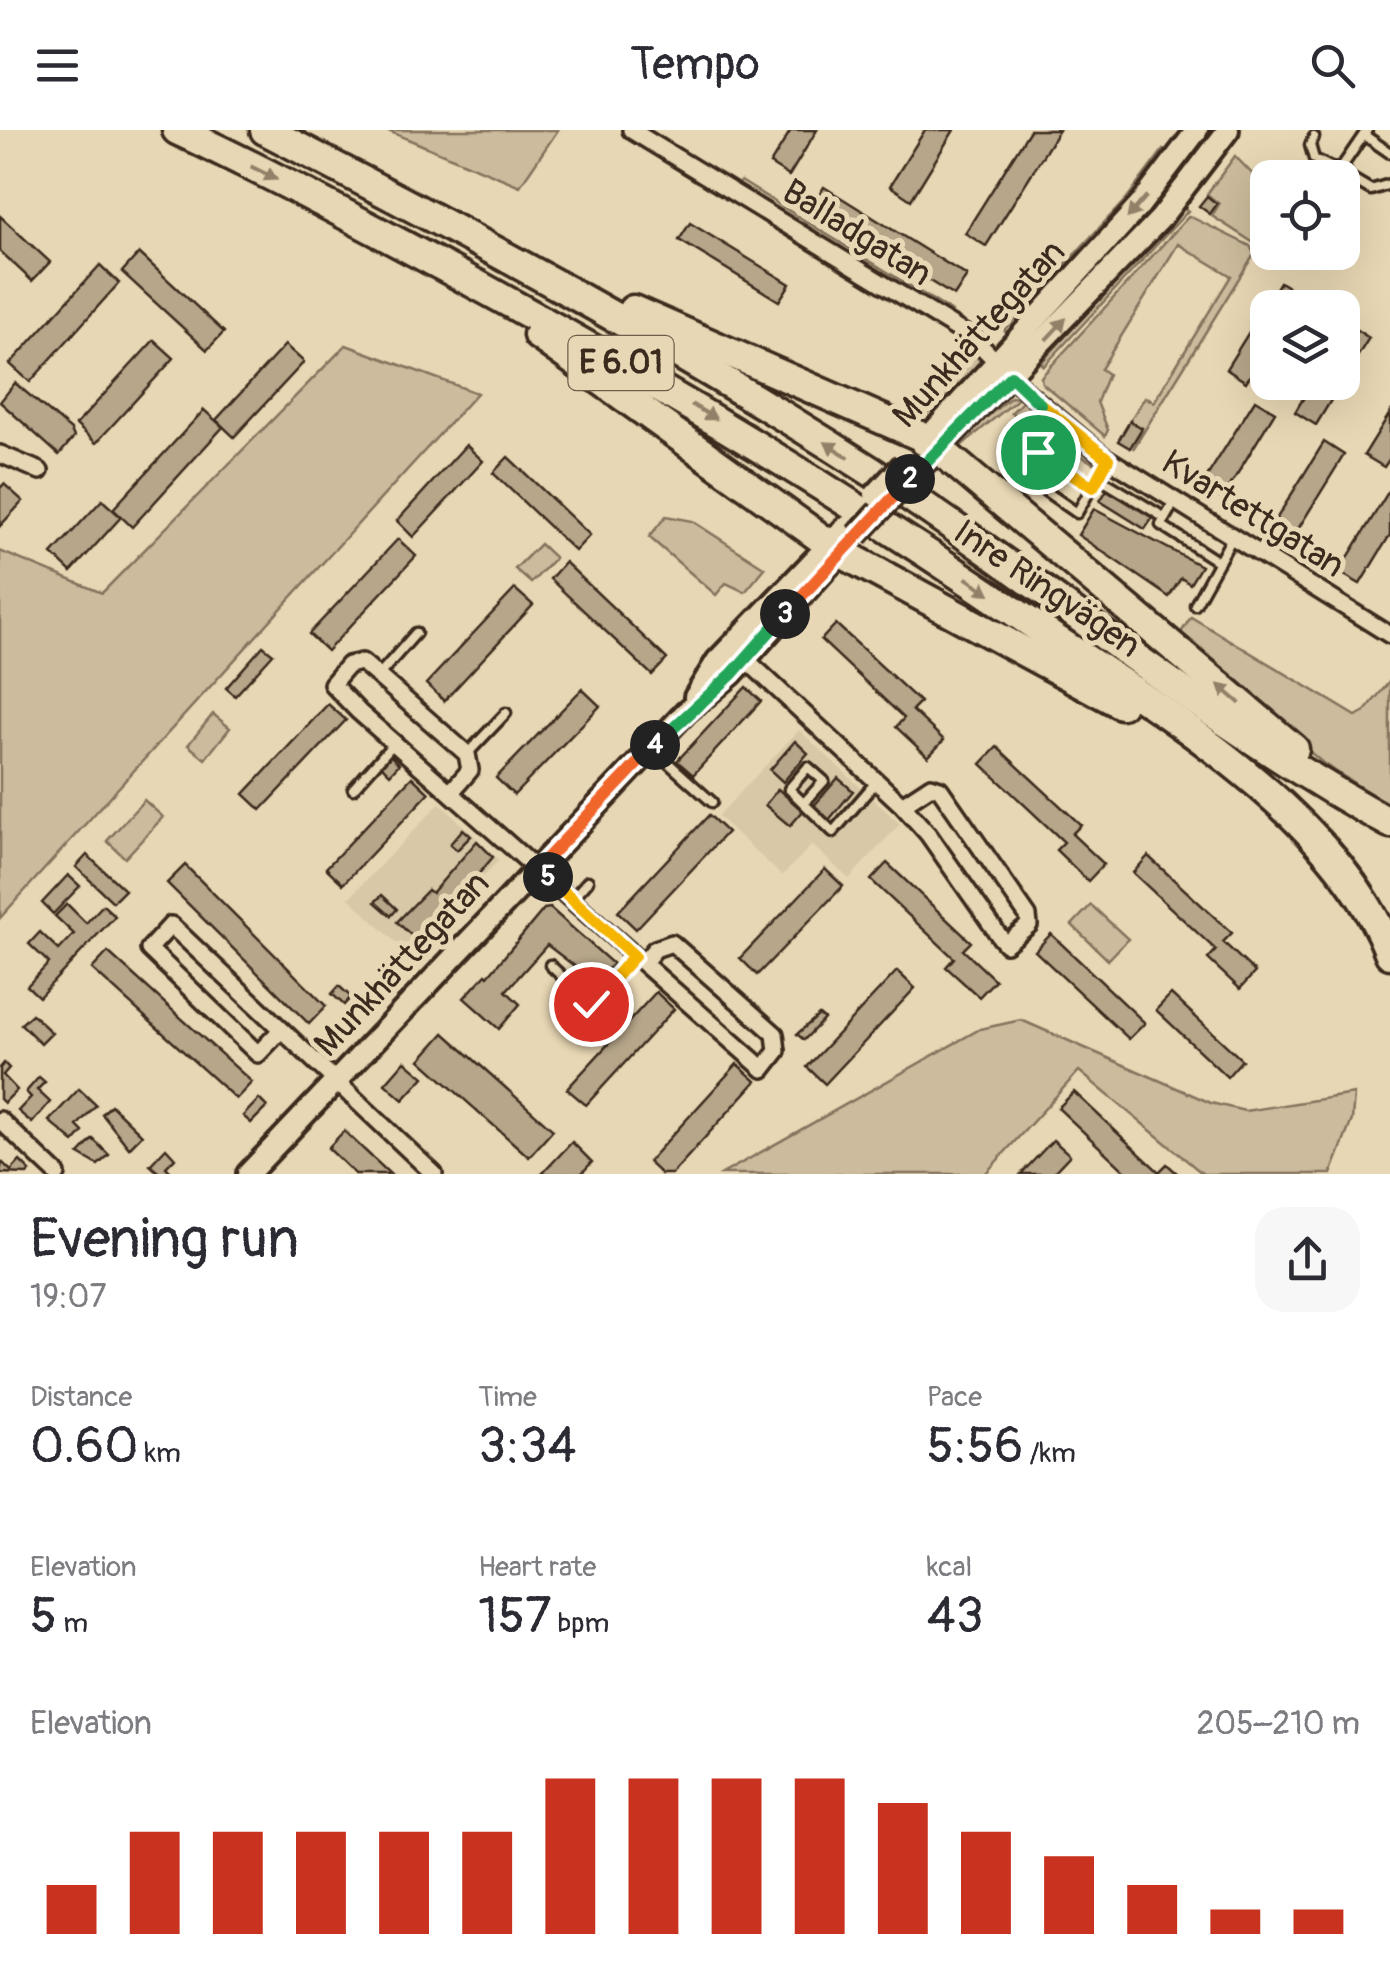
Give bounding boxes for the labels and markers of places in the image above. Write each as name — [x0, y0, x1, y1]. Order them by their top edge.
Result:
pin — [996, 410, 1081, 495]
pin: 2 — [885, 454, 935, 504]
pin: 3 — [760, 589, 810, 639]
pin: 4 — [630, 720, 680, 770]
pin: 5 — [523, 852, 573, 902]
pin — [549, 962, 634, 1047]

